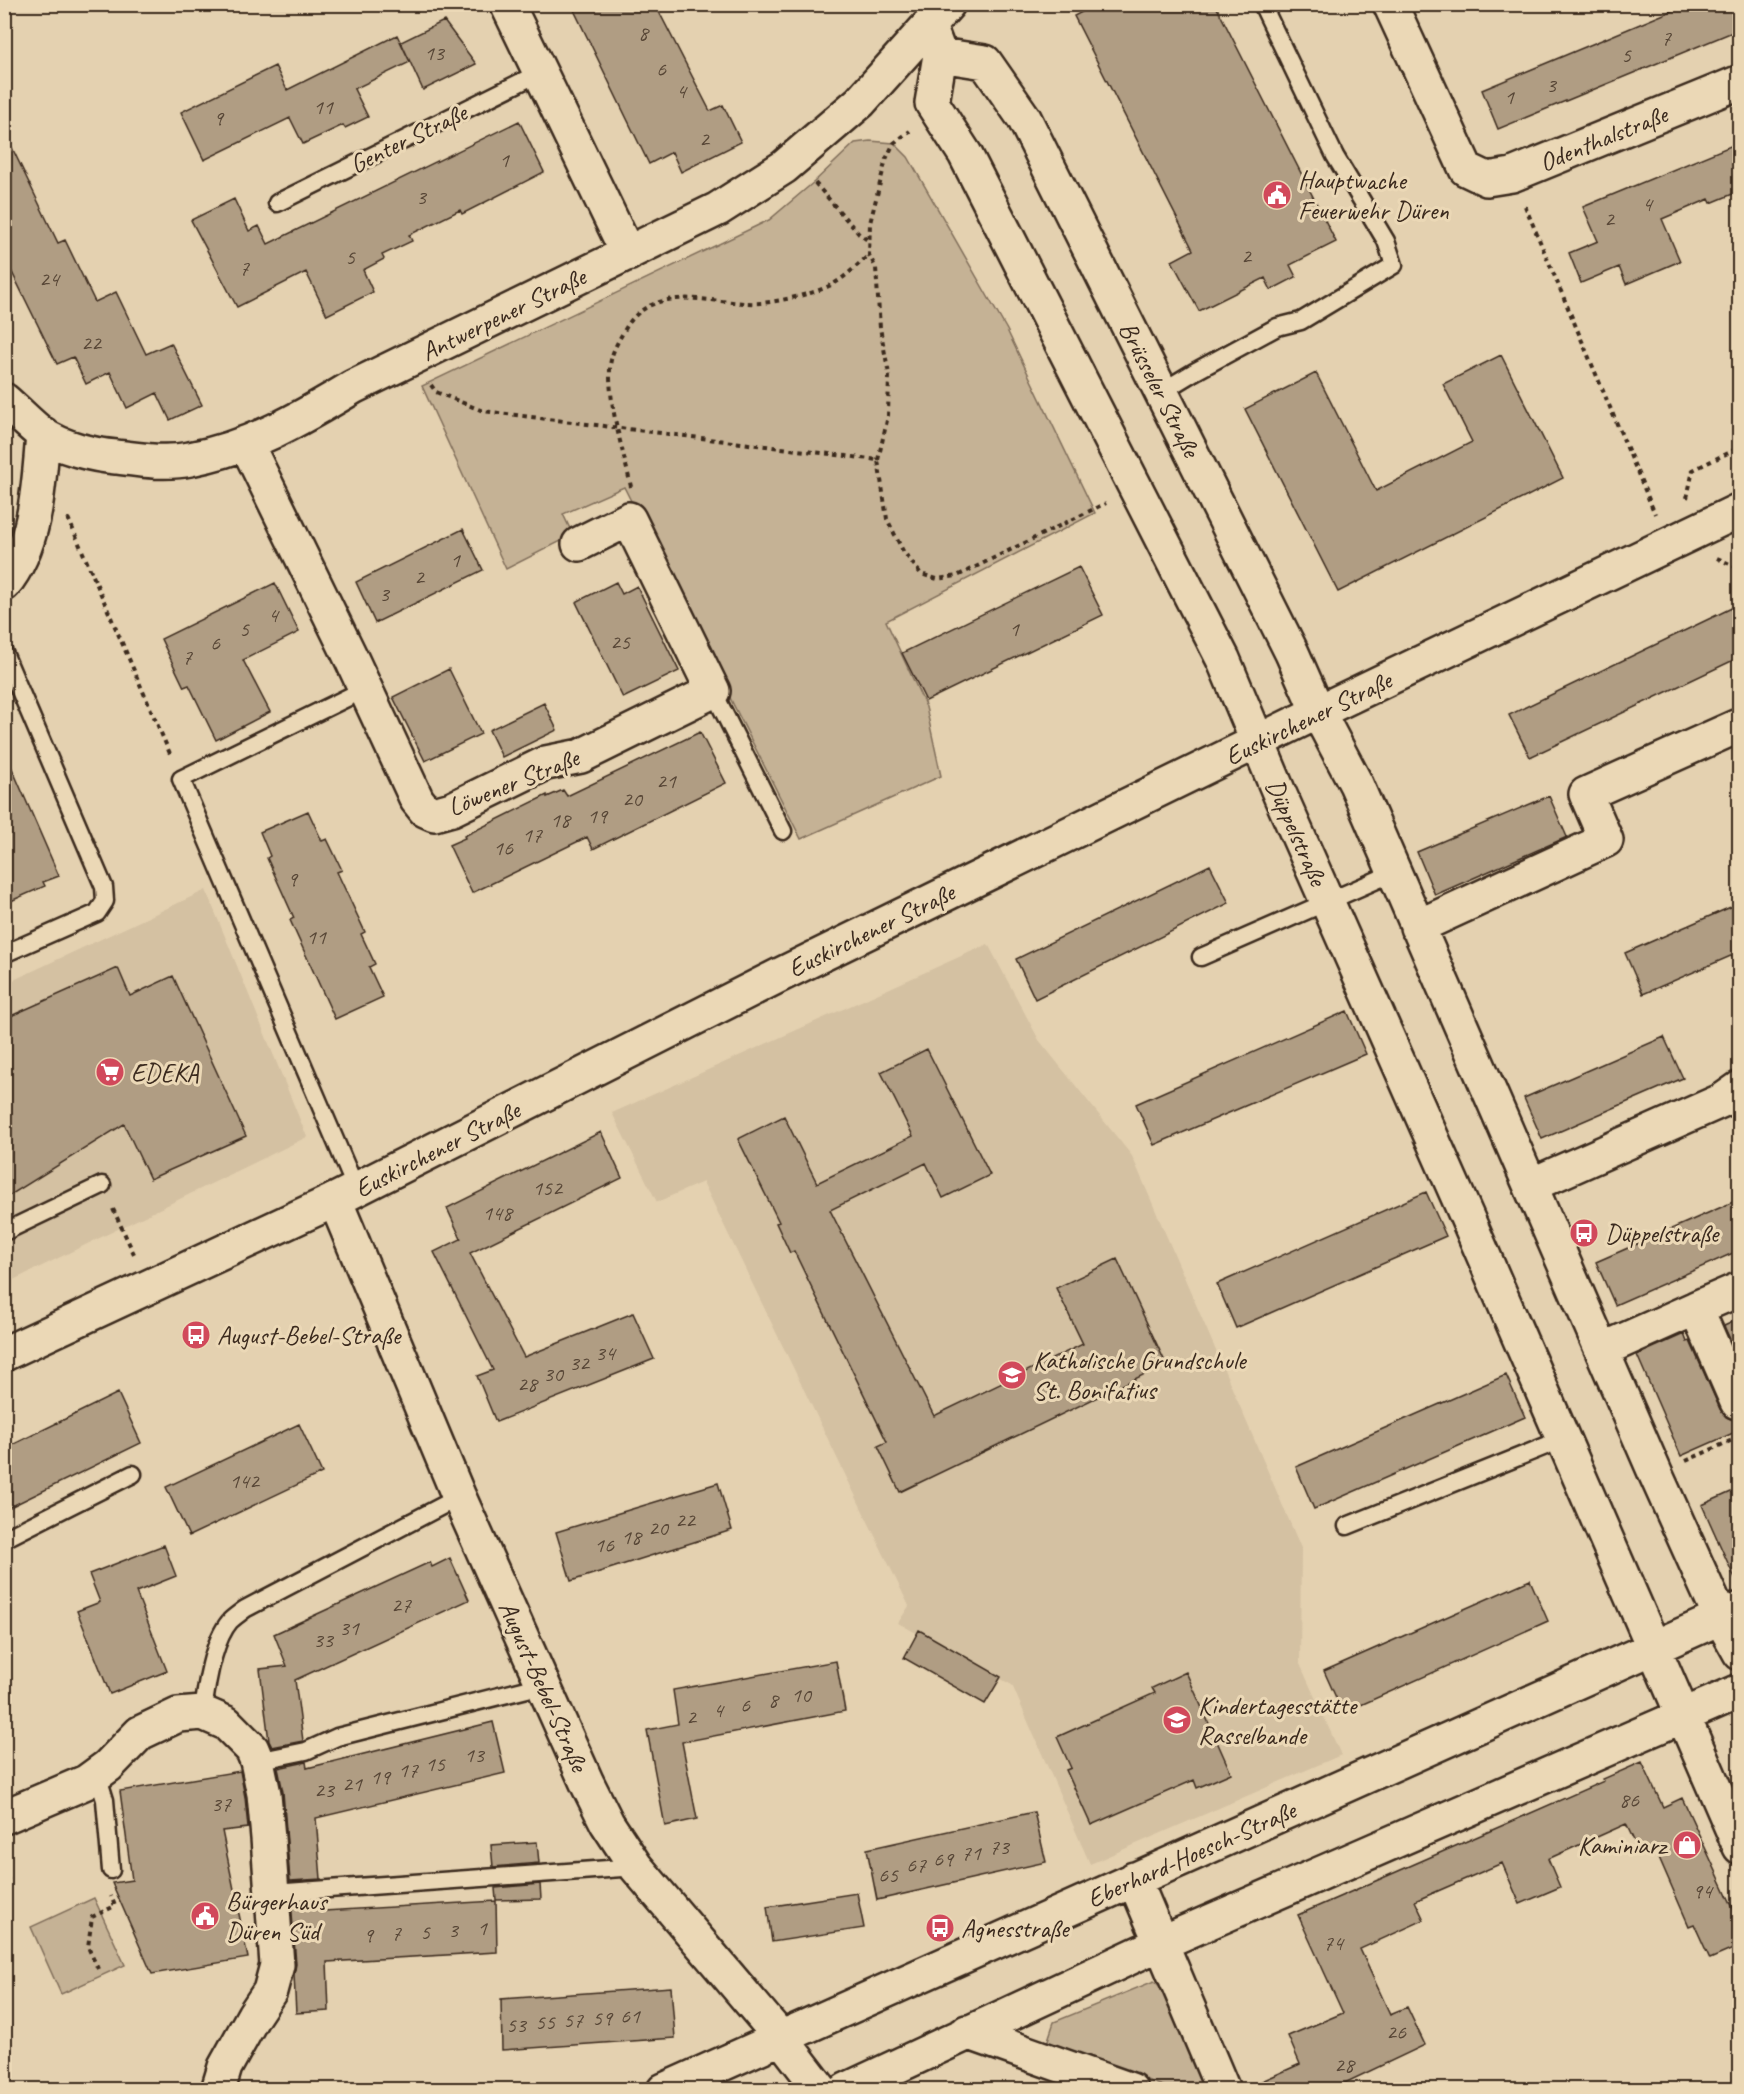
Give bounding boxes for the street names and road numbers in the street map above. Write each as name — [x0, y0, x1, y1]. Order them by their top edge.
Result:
street label: Genter Straße — [344, 95, 474, 181]
street label: Odenthalstraße — [1534, 97, 1674, 179]
street label: Antwerpener Straße — [415, 259, 593, 369]
street label: Brüsseler Straße — [1111, 316, 1209, 465]
street label: Euskirchener Straße — [1220, 663, 1399, 773]
street label: Löwener Straße — [443, 740, 586, 824]
street label: Düppelstraße — [1258, 774, 1336, 893]
street label: Euskirchener Straße — [783, 875, 962, 985]
street label: Euskirchener Straße — [349, 1092, 528, 1205]
street label: August-Bebel-Straße — [491, 1596, 597, 1779]
street label: Eberhard-Hoesch-Straße — [1082, 1793, 1303, 1915]

